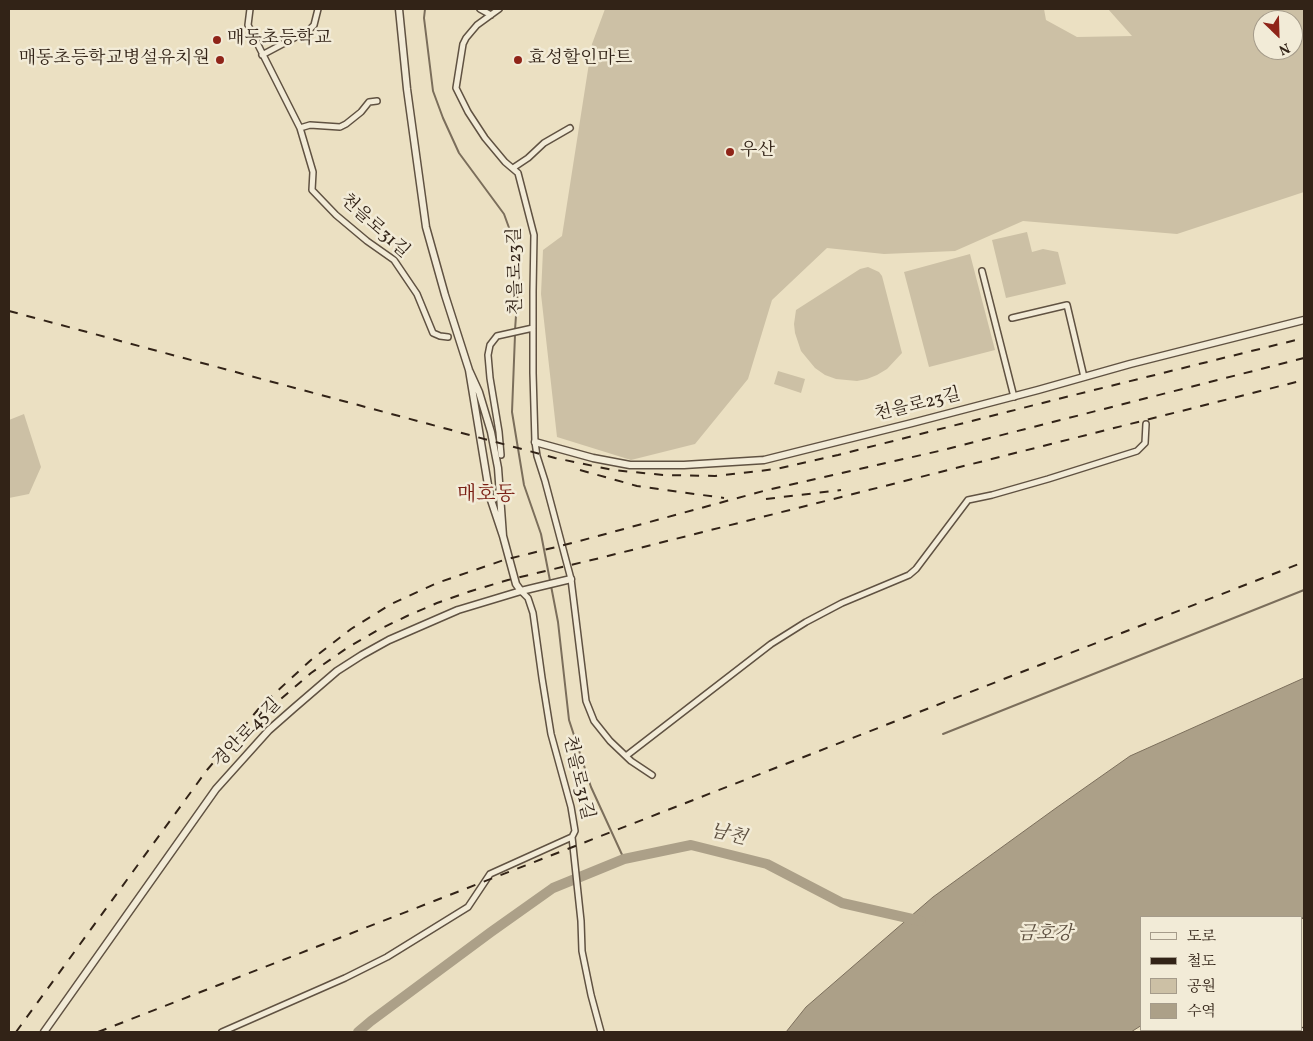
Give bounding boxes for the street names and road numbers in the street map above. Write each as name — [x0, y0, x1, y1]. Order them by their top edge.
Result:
street label: 천을로31길 — [335, 190, 413, 264]
street label: 천을로23길 — [505, 227, 529, 315]
street label: 천을로23길 — [873, 385, 963, 427]
street label: 경안로45길 — [210, 695, 286, 773]
street label: 천을로31길 — [557, 734, 597, 822]

